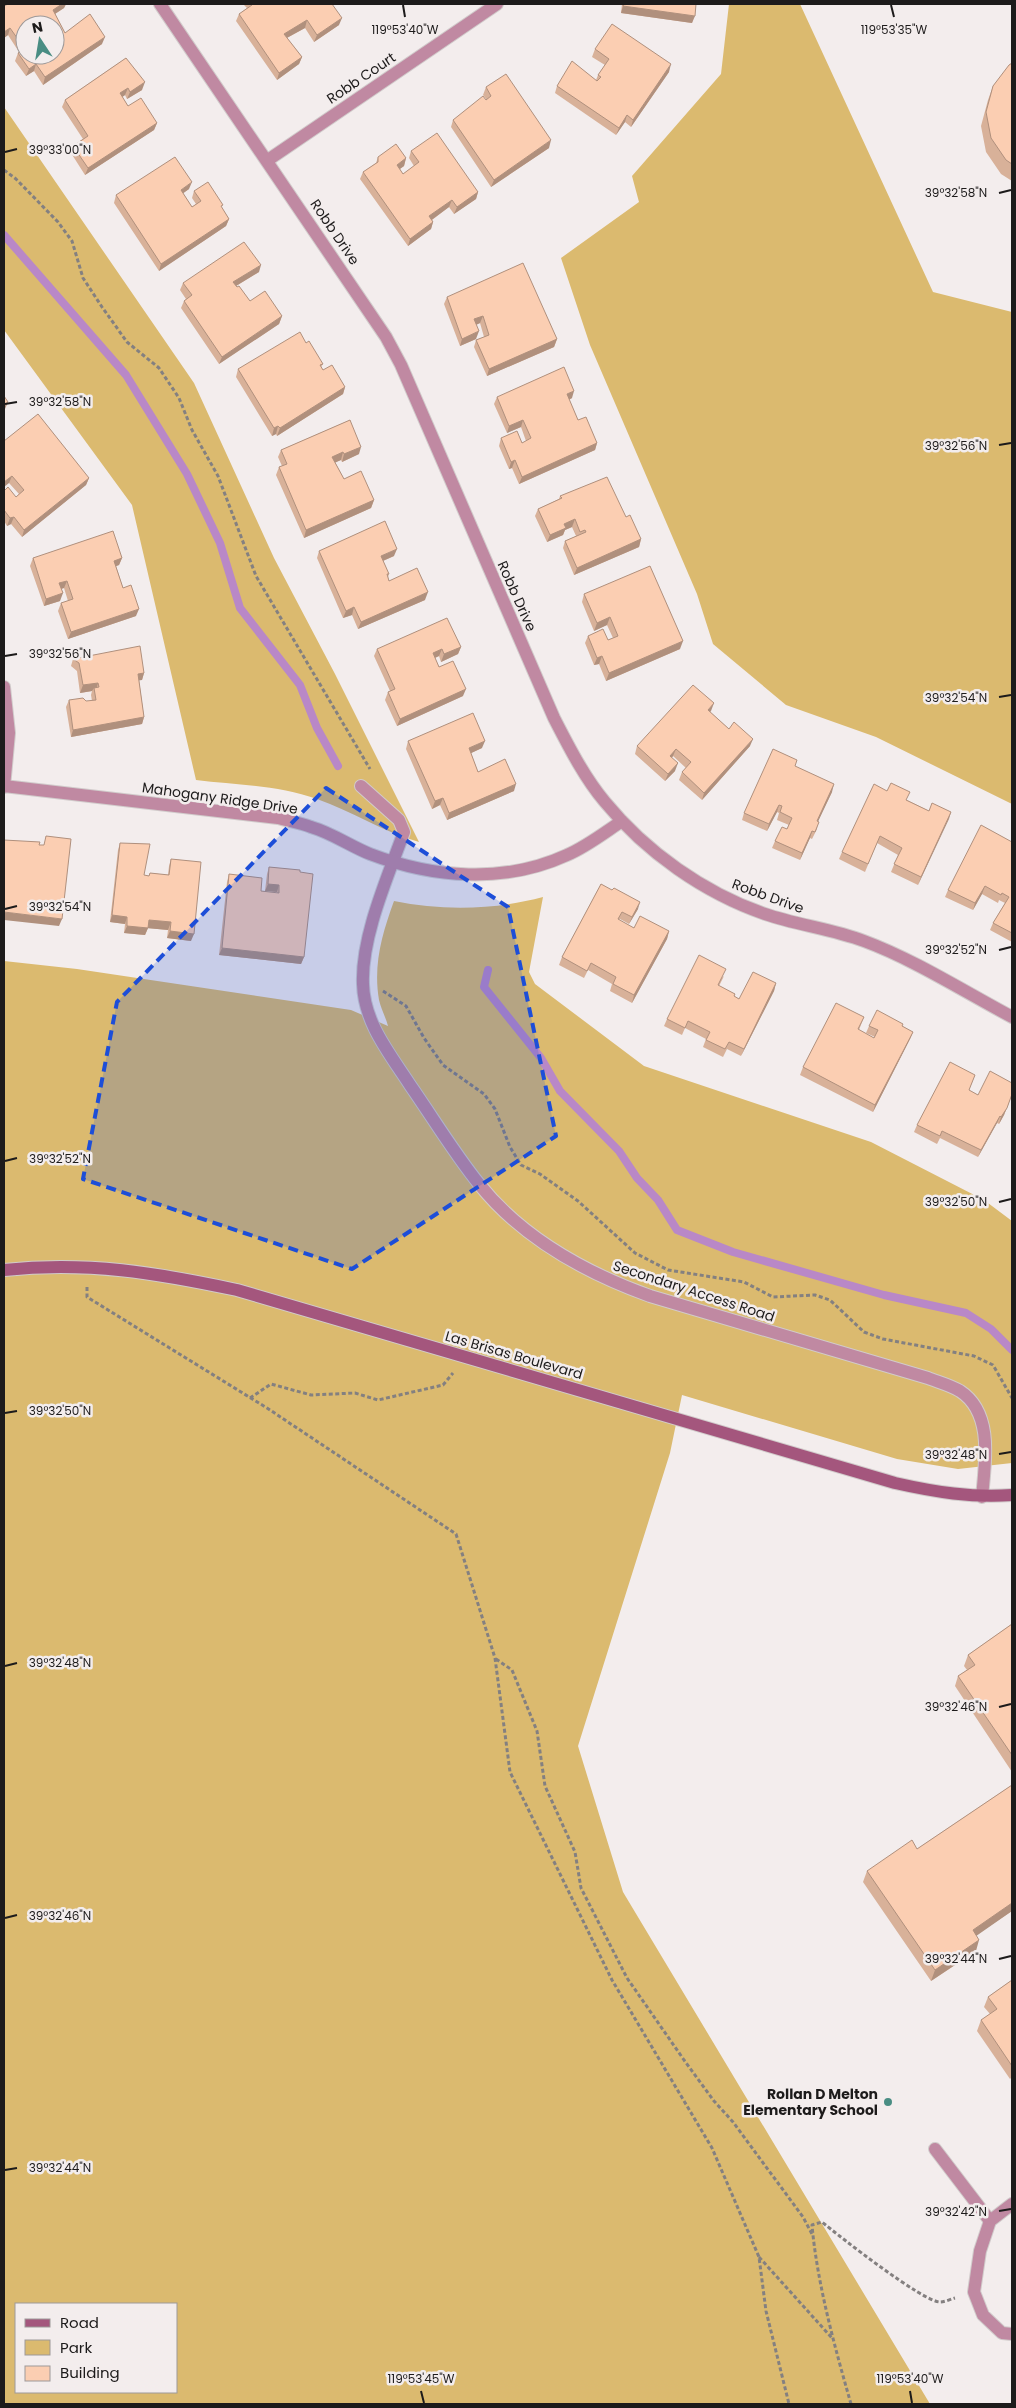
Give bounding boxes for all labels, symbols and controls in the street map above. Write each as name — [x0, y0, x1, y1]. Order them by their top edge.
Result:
north arrow — [15, 15, 65, 65]
text: N — [30, 16, 45, 38]
text: 119°53'40"W — [372, 21, 439, 38]
text: 119°53'35"W — [861, 21, 928, 38]
street label: Robb Court — [323, 48, 399, 108]
text: 39°33'00"N — [29, 141, 91, 158]
text: 39°32'58"N — [925, 184, 987, 201]
street label: Robb Drive — [306, 195, 365, 269]
text: 39°32'58"N — [29, 393, 91, 410]
text: 39°32'56"N — [925, 437, 987, 454]
street label: Robb Drive — [493, 558, 542, 635]
text: 39°32'56"N — [29, 645, 91, 662]
text: 39°32'54"N — [925, 689, 987, 706]
street label: Mahogany Ridge Drive — [141, 777, 300, 819]
street label: Robb Drive — [729, 874, 807, 918]
text: 39°32'54"N — [29, 898, 91, 915]
text: 39°32'52"N — [925, 941, 987, 958]
text: 39°32'52"N — [29, 1150, 91, 1167]
text: 39°32'50"N — [925, 1193, 987, 1210]
street label: Secondary Access Road — [611, 1255, 777, 1327]
street label: Las Brisas Boulevard — [443, 1326, 585, 1384]
text: 39°32'50"N — [29, 1402, 91, 1419]
text: 39°32'48"N — [925, 1446, 987, 1463]
text: 39°32'48"N — [29, 1654, 91, 1671]
text: 39°32'46"N — [925, 1698, 987, 1715]
text: 39°32'46"N — [29, 1907, 91, 1924]
text: 39°32'44"N — [925, 1950, 987, 1967]
place label: Rollan D Melton Elementary School — [743, 2084, 878, 2120]
marker: Rollan D Melton Elementary School — [882, 2096, 894, 2108]
text: 39°32'44"N — [29, 2159, 91, 2176]
text: 39°32'42"N — [925, 2203, 987, 2220]
legend — [15, 2303, 178, 2393]
text: Road — [60, 2312, 99, 2333]
text: Park — [60, 2337, 92, 2358]
text: Building — [60, 2362, 120, 2383]
text: 119°53'45"W — [388, 2370, 455, 2387]
text: 119°53'40"W — [877, 2370, 944, 2387]

